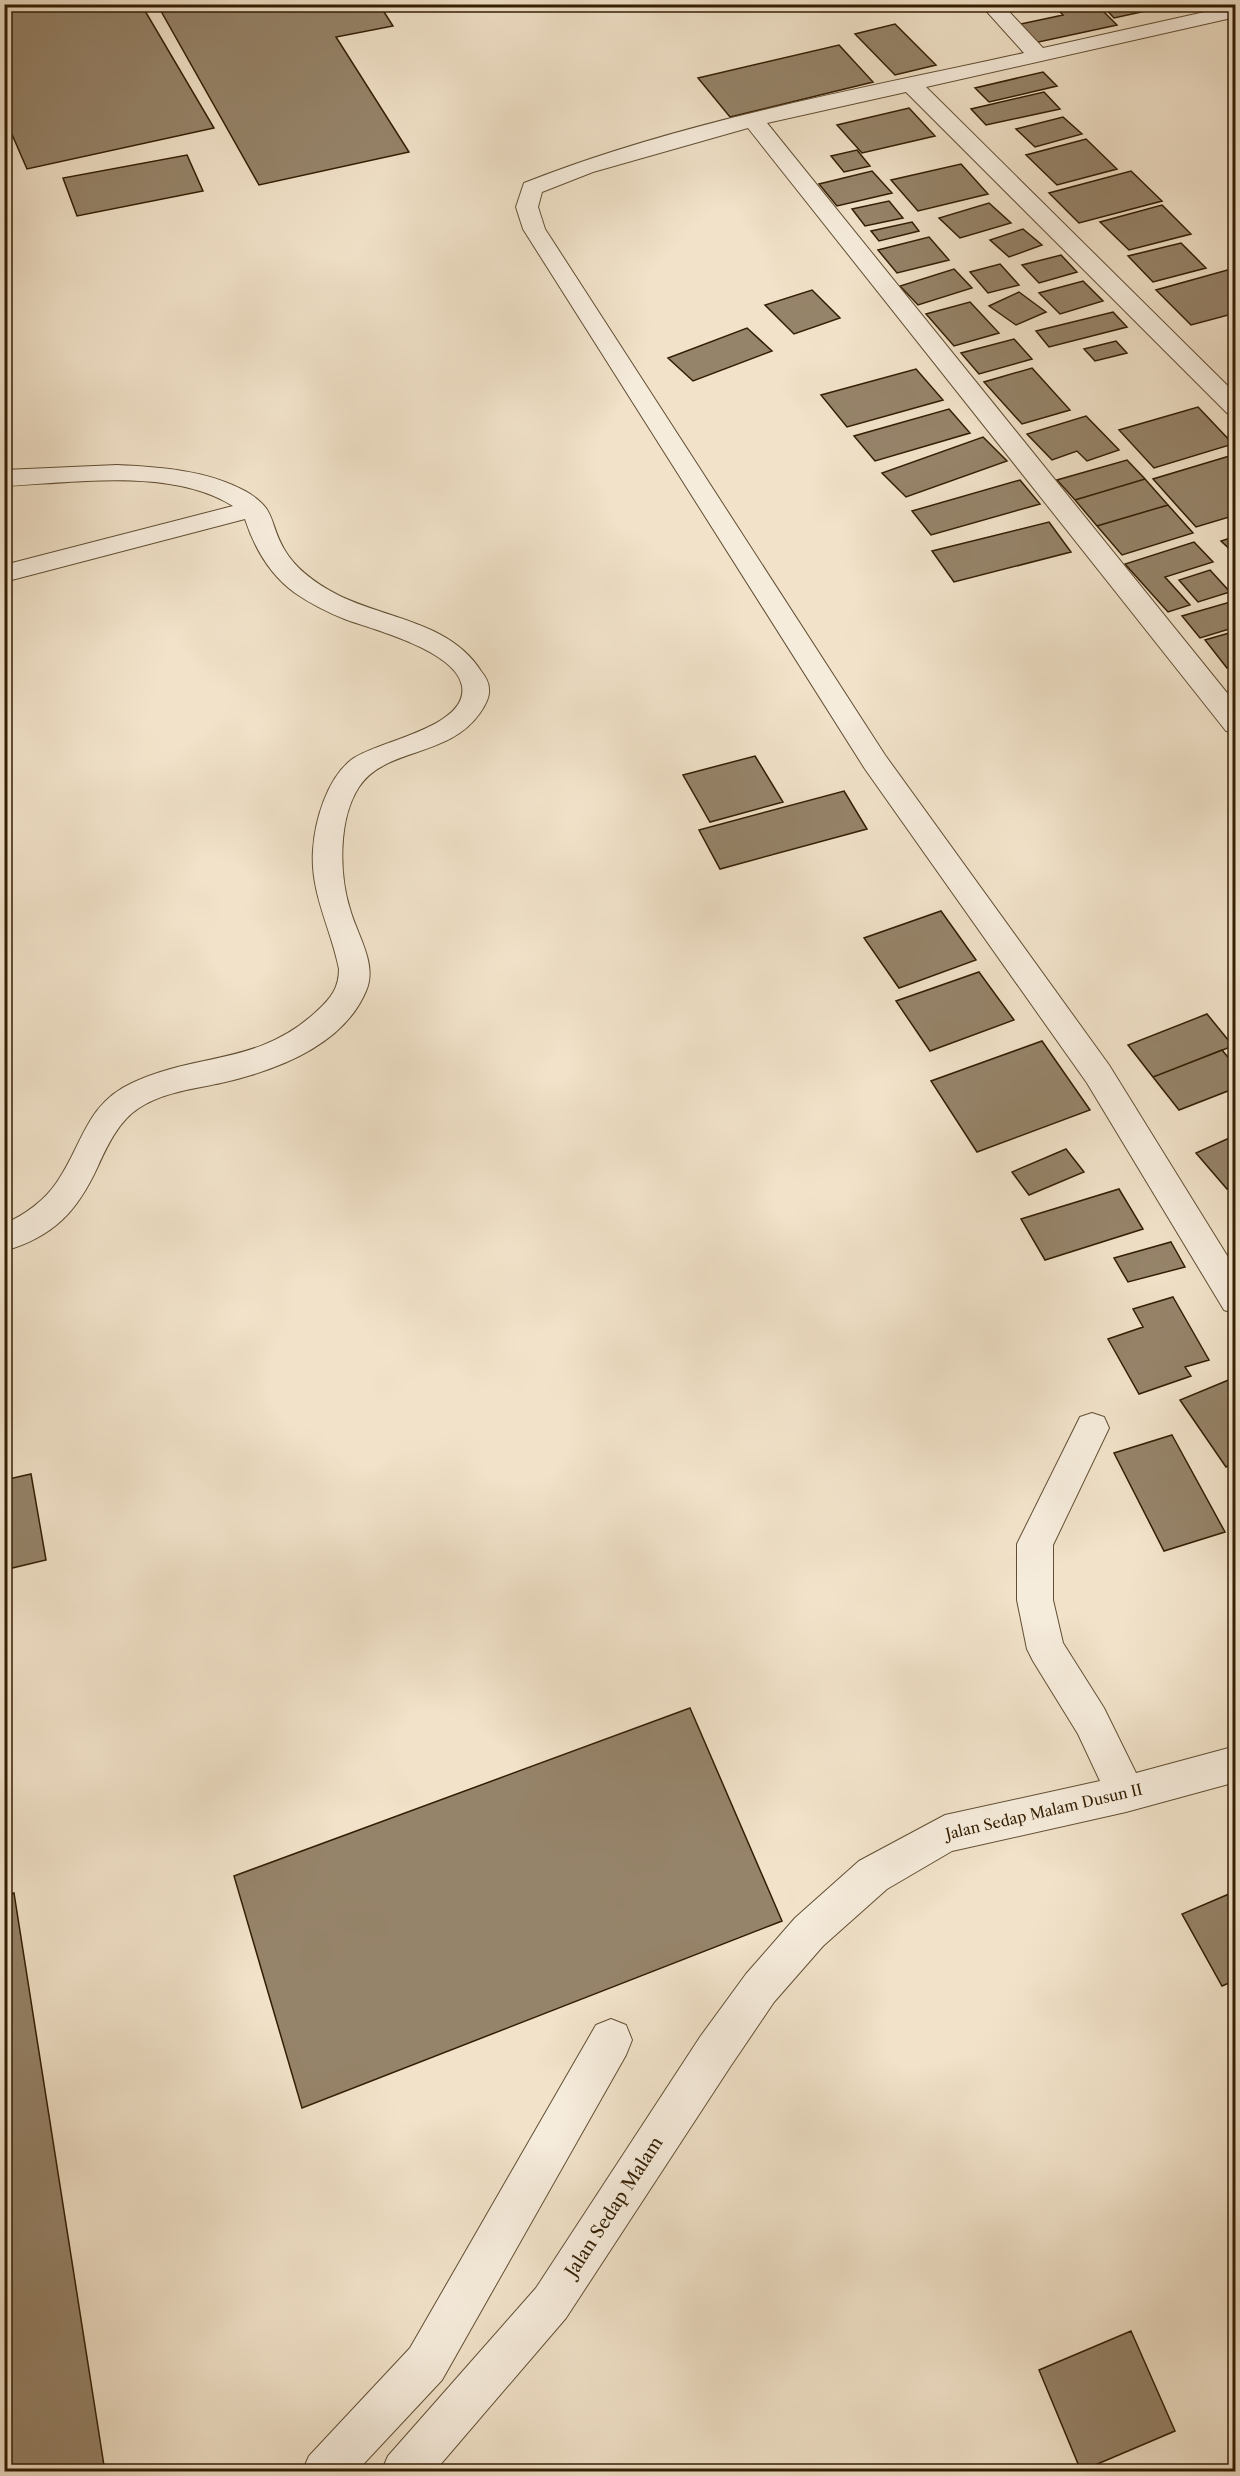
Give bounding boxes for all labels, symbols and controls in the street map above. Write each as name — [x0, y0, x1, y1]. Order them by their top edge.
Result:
street label: Jalan Sedap Malam Dusun II — [942, 1780, 1144, 1844]
street label: Jalan Sedap Malam — [559, 2133, 668, 2284]

